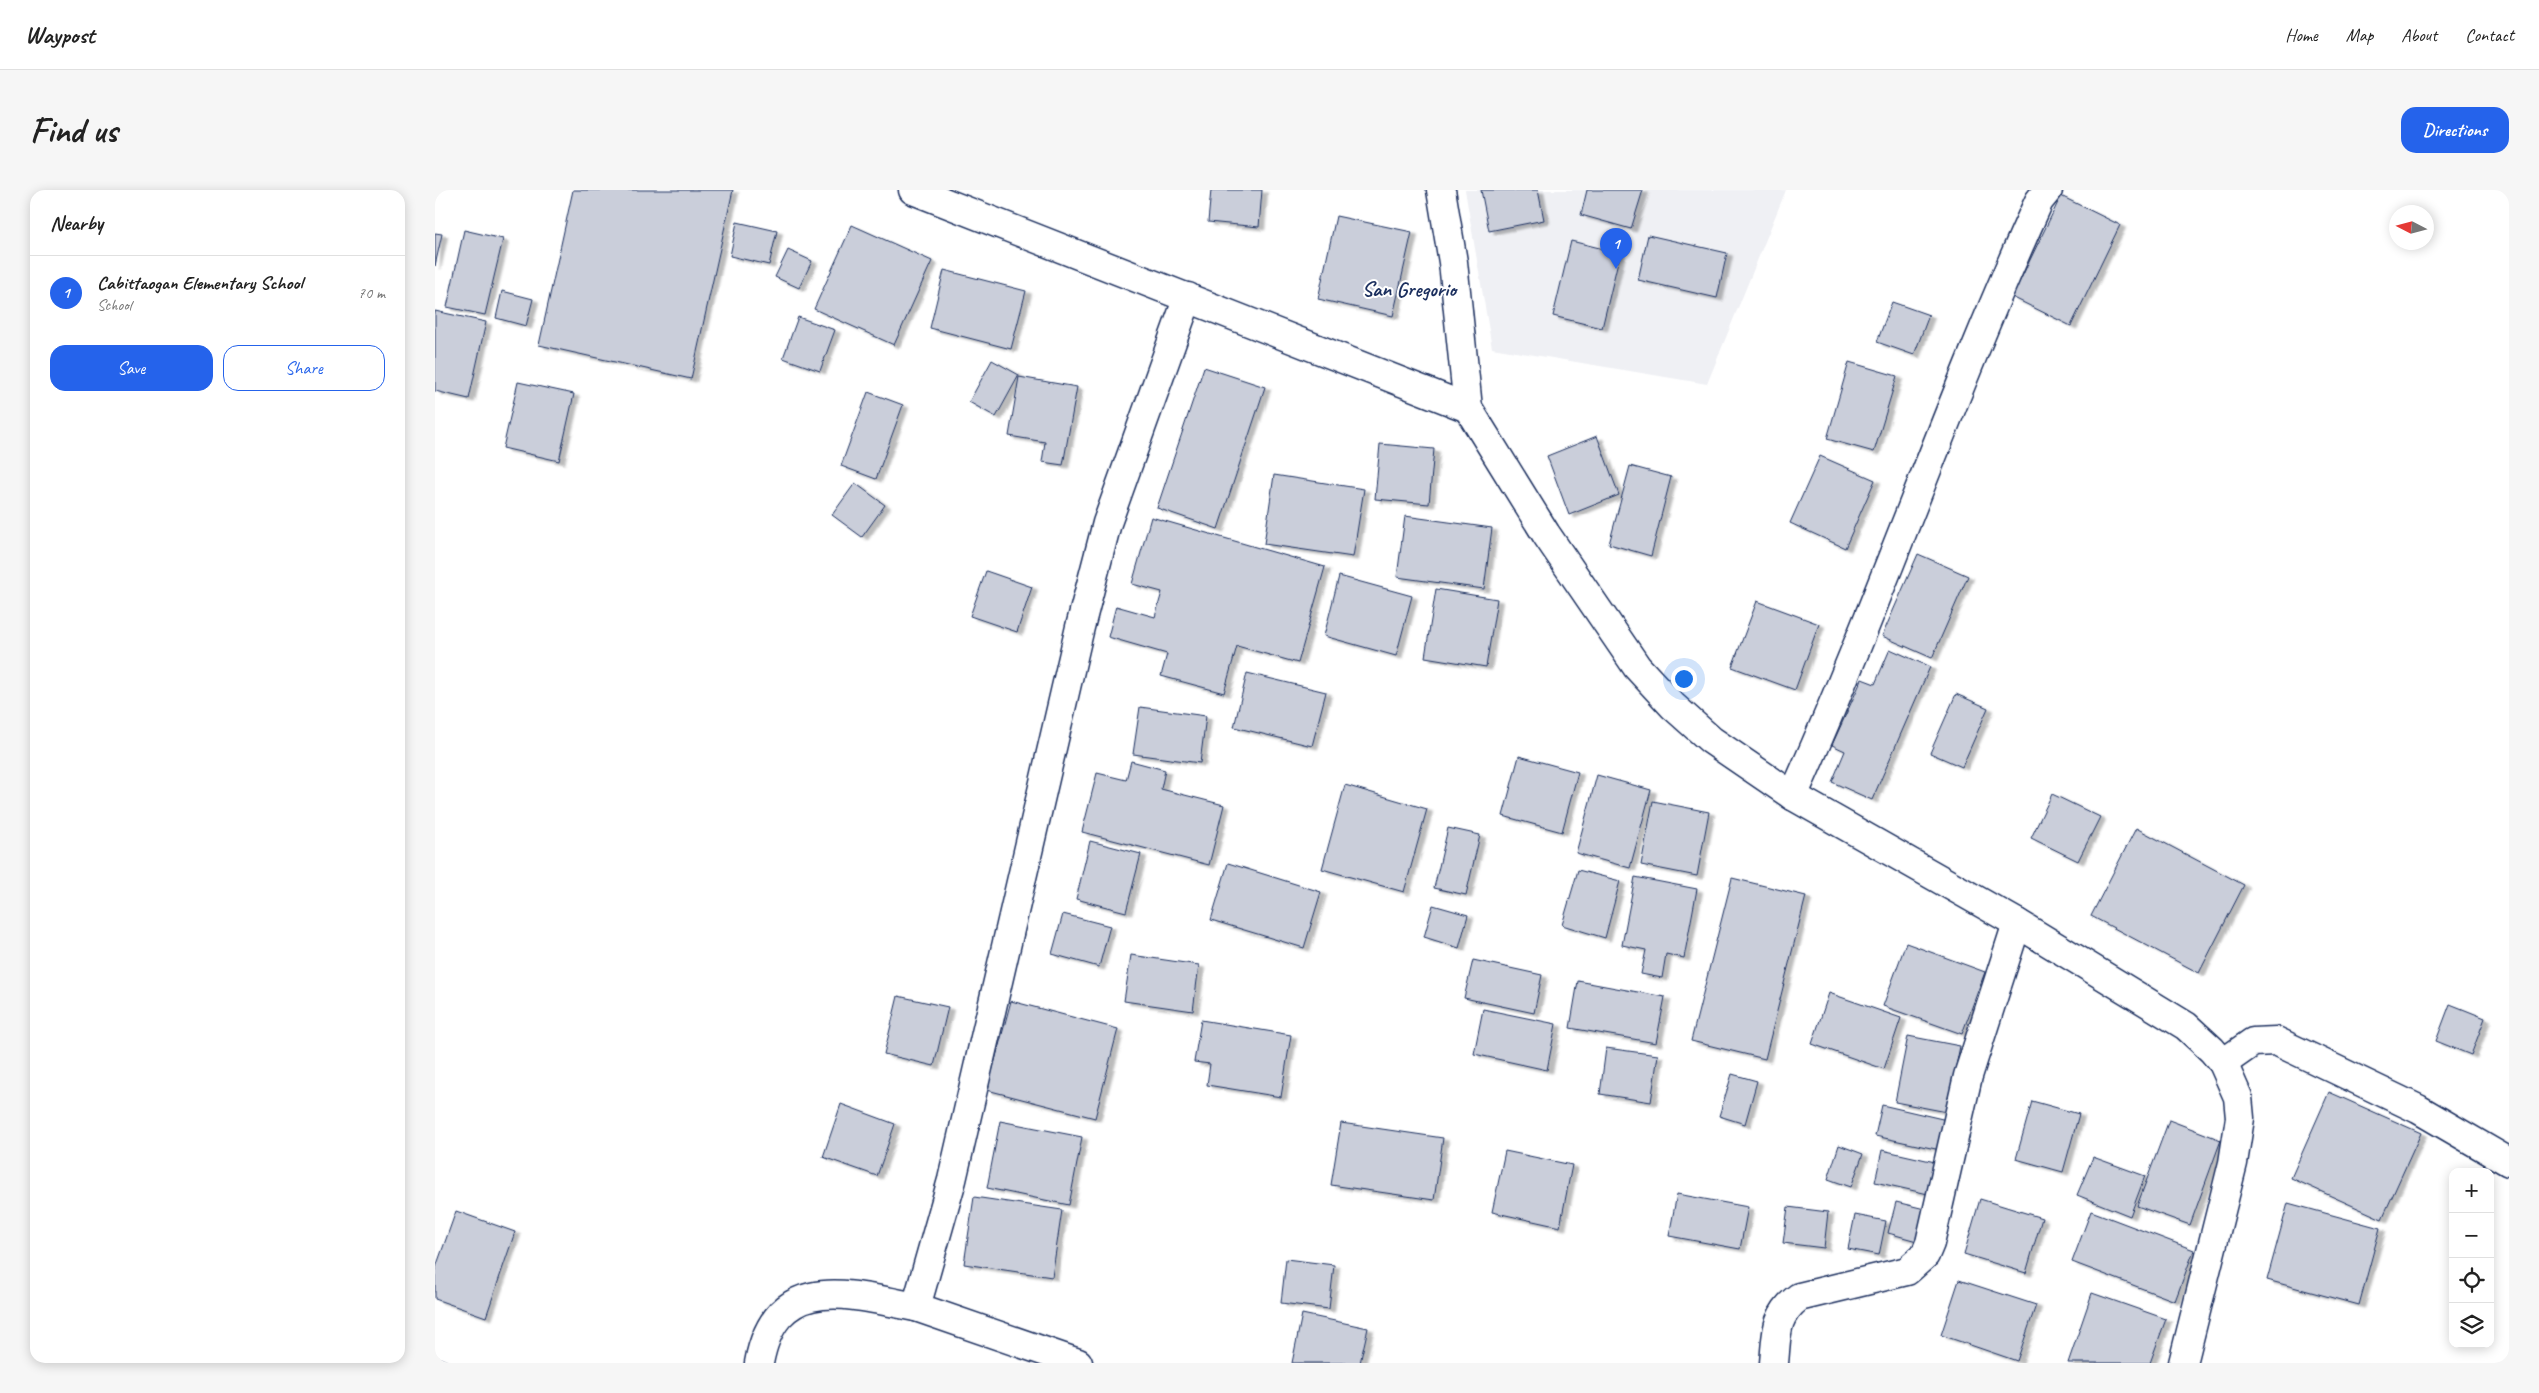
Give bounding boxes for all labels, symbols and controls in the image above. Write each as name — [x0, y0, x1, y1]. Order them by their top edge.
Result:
text: Waypost — [25, 20, 95, 50]
text: Home — [2285, 24, 2318, 46]
text: Map — [2346, 24, 2373, 46]
text: About — [2401, 24, 2437, 46]
text: Contact — [2465, 24, 2514, 46]
button: Directions — [2401, 107, 2509, 153]
text: Find us — [30, 108, 117, 153]
north arrow — [2389, 205, 2434, 250]
text: Nearby — [50, 210, 103, 236]
pin: 1 — [1600, 228, 1632, 269]
text: Cabittaogan Elementary School — [97, 271, 303, 295]
district label: San Gregorio — [1362, 276, 1458, 302]
text: 1 — [62, 283, 70, 303]
text: 70 m — [358, 283, 385, 303]
text: School — [97, 295, 131, 315]
button: Save — [50, 345, 213, 391]
button: Share — [223, 345, 385, 391]
your location — [1671, 666, 1697, 692]
map controls — [2449, 1168, 2494, 1348]
button: + — [2449, 1168, 2494, 1213]
button: − — [2449, 1213, 2494, 1258]
button: locate — [2449, 1258, 2494, 1303]
button: layers — [2449, 1303, 2494, 1348]

